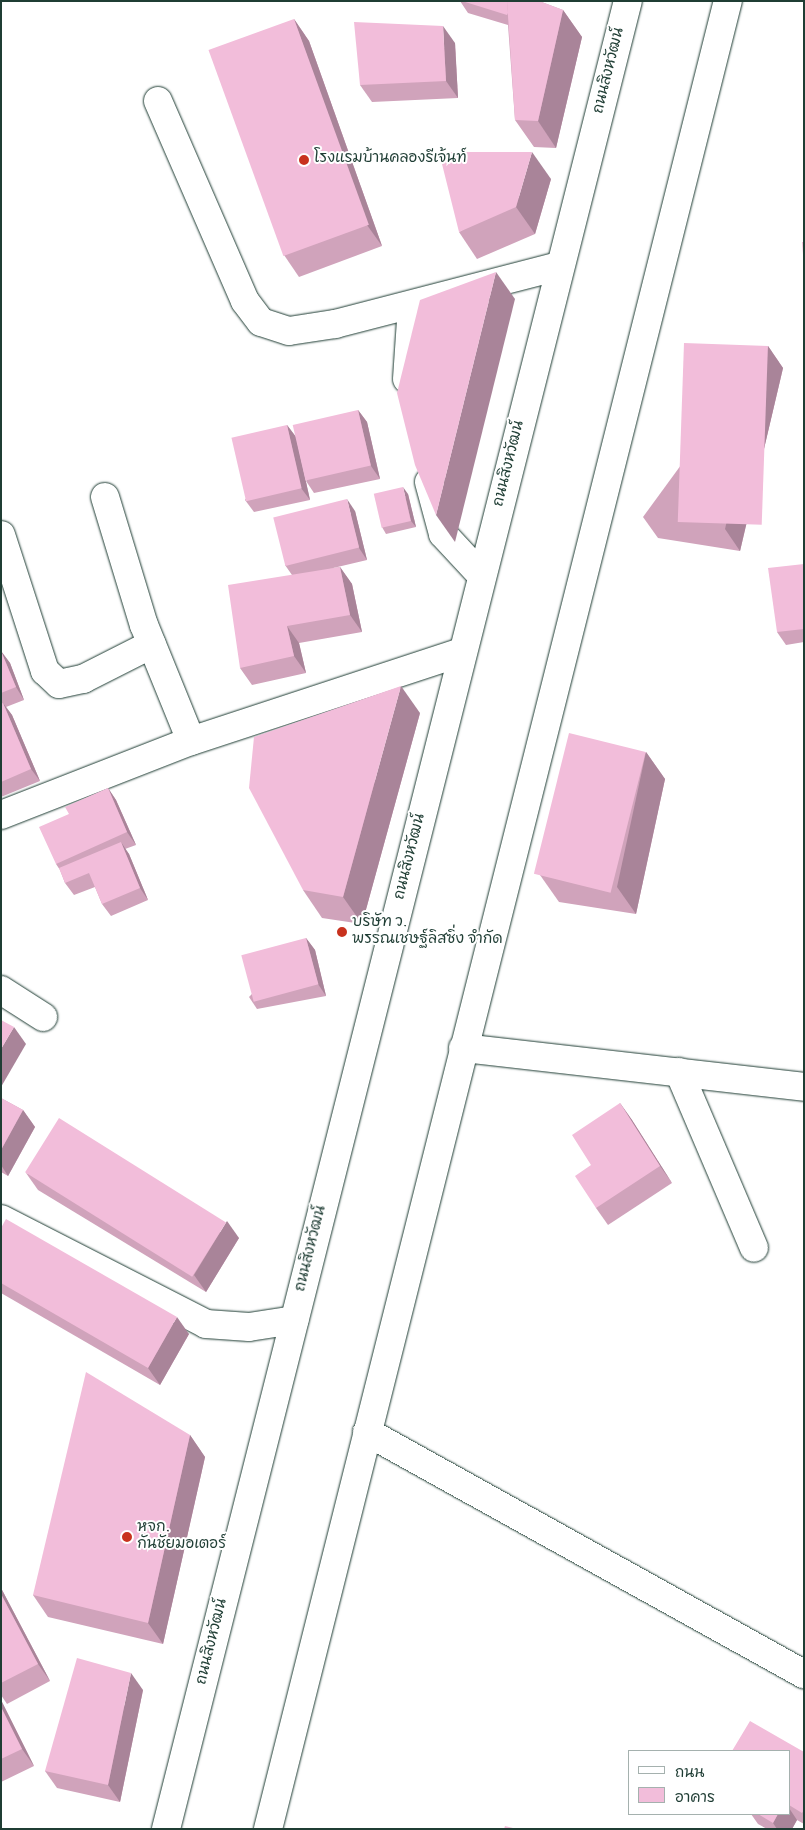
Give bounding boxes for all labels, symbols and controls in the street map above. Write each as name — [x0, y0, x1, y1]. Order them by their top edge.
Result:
street label: ถนนสิงหวัฒน์ — [591, 26, 629, 116]
place label: โรงแรมบ้านคลองรีเจ้นท์ — [314, 151, 467, 169]
marker: โรงแรมบ้านคลองรีเจ้นท์ — [298, 154, 310, 166]
street label: ถนนสิงหวัฒน์ — [491, 419, 529, 509]
street label: ถนนสิงหวัฒน์ — [392, 812, 430, 902]
place label: บริษัท ว. พรรณเชษฐ์ลิสซิ่ง จำกัด — [352, 914, 503, 949]
marker: บริษัท ว. พรรณเชษฐ์ลิสซิ่ง จำกัด — [336, 926, 348, 938]
street label: ถนนสิงหวัฒน์ — [293, 1204, 331, 1294]
place label: หจก. กันชัยมอเตอร์ — [137, 1519, 226, 1554]
marker: หจก. กันชัยมอเตอร์ — [121, 1531, 133, 1543]
street label: ถนนสิงหวัฒน์ — [194, 1597, 232, 1687]
legend — [628, 1750, 790, 1815]
text: ถนน — [675, 1765, 704, 1783]
text: อาคาร — [675, 1790, 715, 1808]

